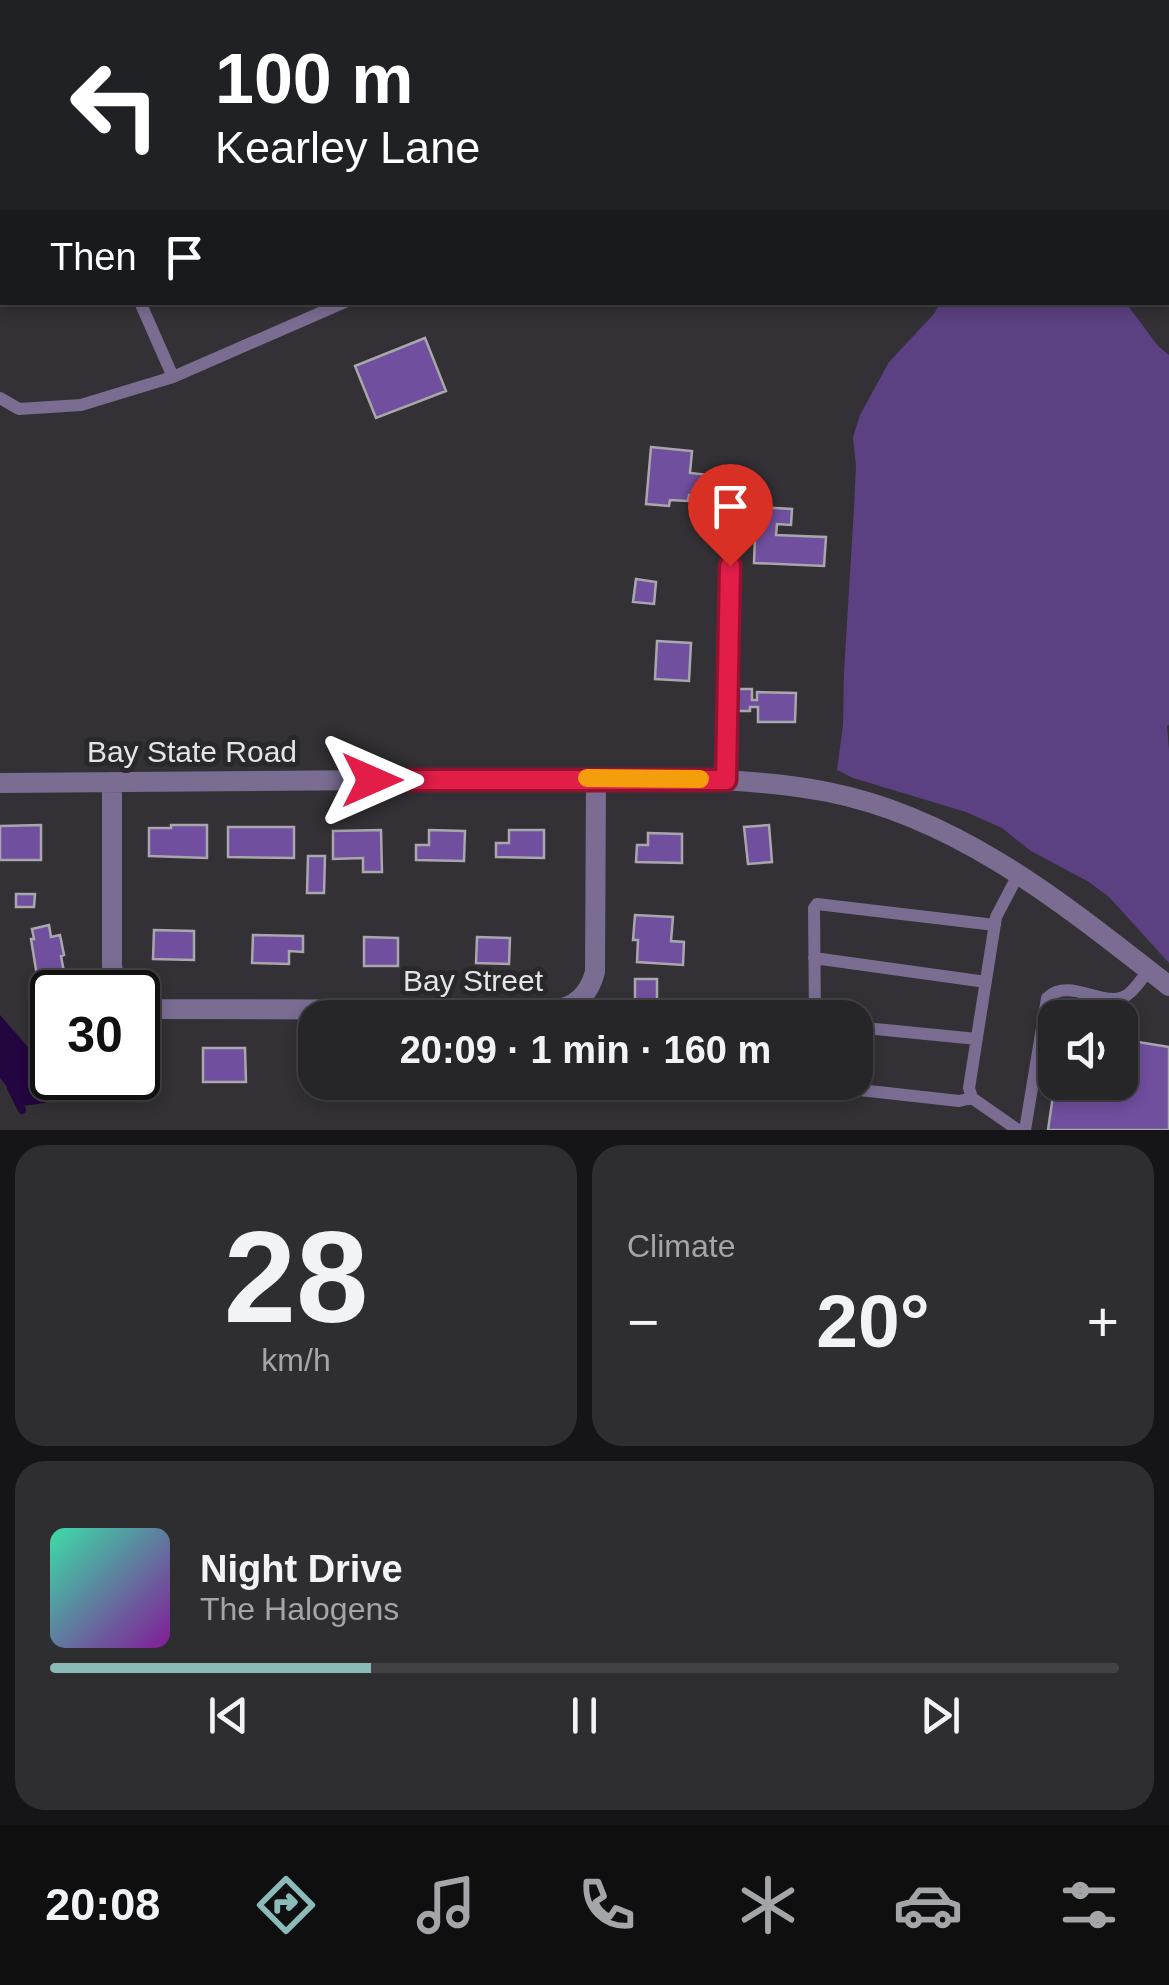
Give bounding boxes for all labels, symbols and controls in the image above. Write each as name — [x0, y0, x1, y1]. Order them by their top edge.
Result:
icon: left — [50, 40, 180, 170]
text: 100 m — [215, 40, 413, 118]
text: Kearley Lane — [215, 122, 480, 173]
icon: arrive — [157, 230, 212, 285]
text: Then — [50, 236, 137, 278]
pin — [688, 464, 773, 567]
icon: arrive — [703, 479, 758, 534]
position arrow — [320, 728, 424, 832]
street label: Bay State Road — [87, 735, 297, 768]
street label: Bay Street — [403, 964, 544, 997]
speed limit sign: 30 — [30, 970, 160, 1100]
map controls — [1038, 1000, 1138, 1100]
button: sound — [1038, 1000, 1138, 1100]
text: 20:09 · 1 min · 160 m — [400, 1029, 771, 1071]
text: 28 — [224, 1204, 368, 1350]
text: Climate — [627, 1228, 735, 1264]
text: 20° — [816, 1279, 930, 1363]
text: − — [627, 1291, 659, 1353]
text: + — [1087, 1291, 1119, 1353]
text: km/h — [261, 1342, 331, 1378]
text: Night Drive — [200, 1548, 403, 1590]
text: The Halogens — [200, 1591, 399, 1627]
icon: previous — [201, 1688, 256, 1743]
icon: pause — [557, 1688, 612, 1743]
icon: next — [913, 1688, 968, 1743]
icon: directions — [251, 1870, 321, 1940]
icon: music — [411, 1870, 481, 1940]
icon: phone — [572, 1870, 642, 1940]
icon: climate — [733, 1870, 803, 1940]
icon: car — [893, 1870, 963, 1940]
icon: filters — [1054, 1870, 1124, 1940]
text: 20:08 — [45, 1879, 160, 1930]

